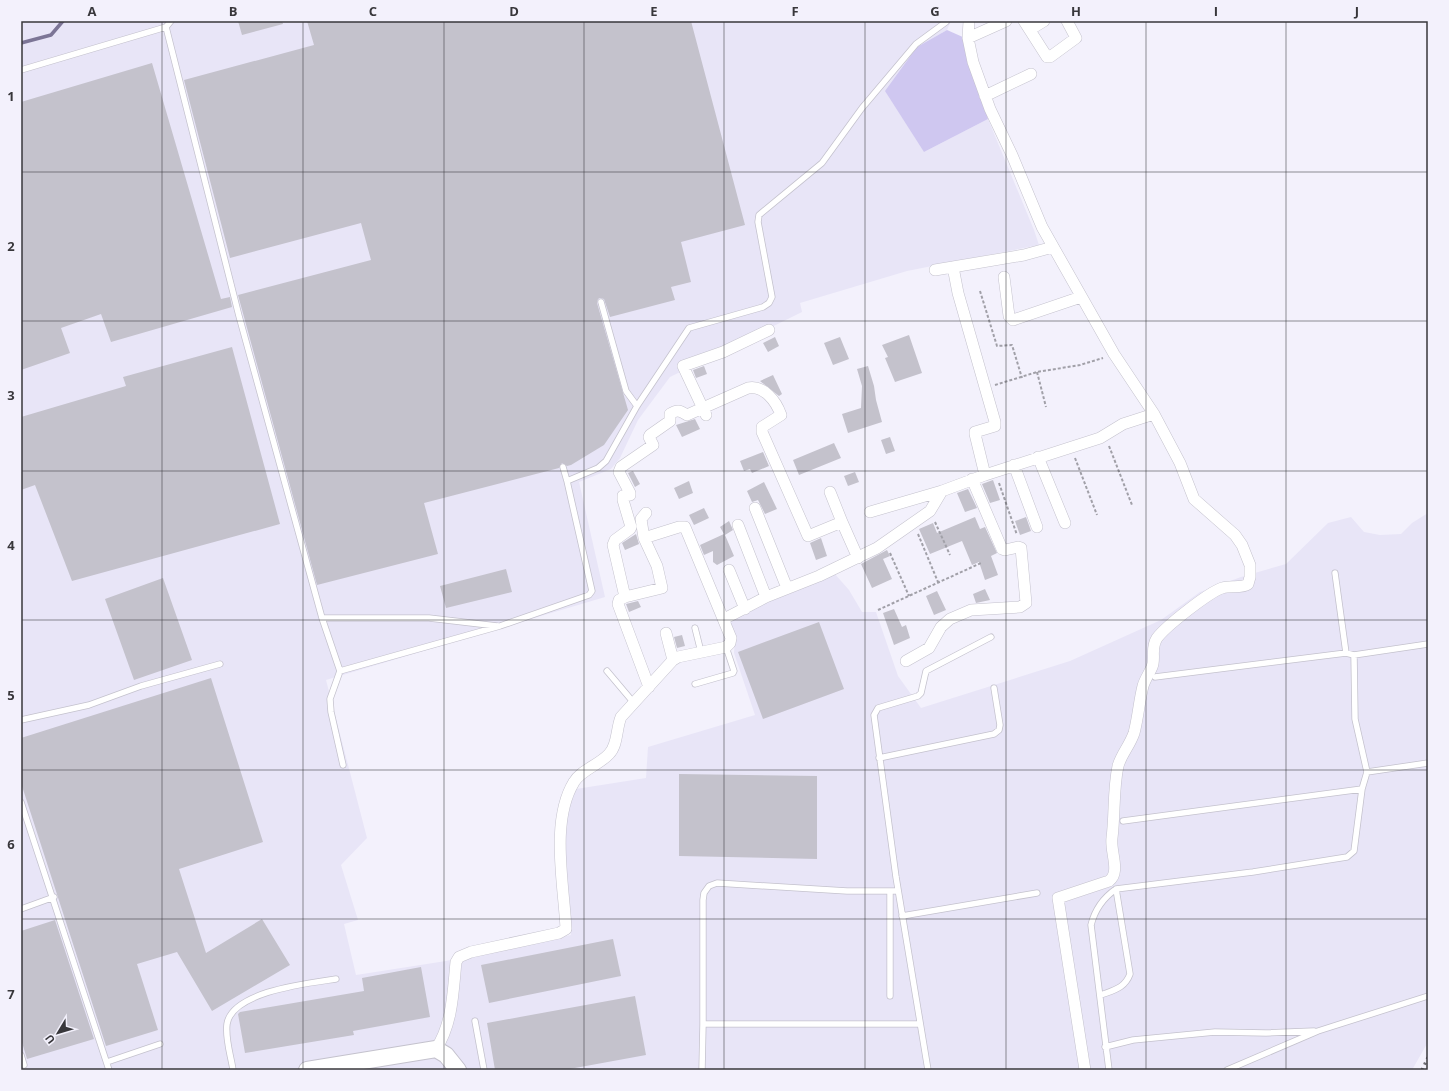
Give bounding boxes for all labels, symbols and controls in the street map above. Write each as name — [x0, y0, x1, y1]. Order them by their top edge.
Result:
text: A — [88, 2, 97, 20]
text: B — [229, 2, 238, 20]
text: C — [369, 2, 377, 20]
text: D — [509, 2, 519, 20]
text: E — [650, 2, 658, 20]
text: F — [791, 2, 799, 20]
text: G — [930, 2, 940, 20]
text: H — [1071, 2, 1081, 20]
text: I — [1214, 2, 1218, 20]
text: J — [1354, 2, 1359, 20]
text: 1 — [7, 87, 15, 105]
text: 2 — [7, 237, 15, 255]
text: 3 — [7, 386, 15, 404]
text: 4 — [7, 536, 15, 554]
text: 5 — [7, 686, 15, 704]
text: 6 — [7, 835, 15, 853]
text: 7 — [7, 985, 15, 1003]
north arrow — [38, 1013, 78, 1053]
text: U — [41, 1032, 58, 1047]

